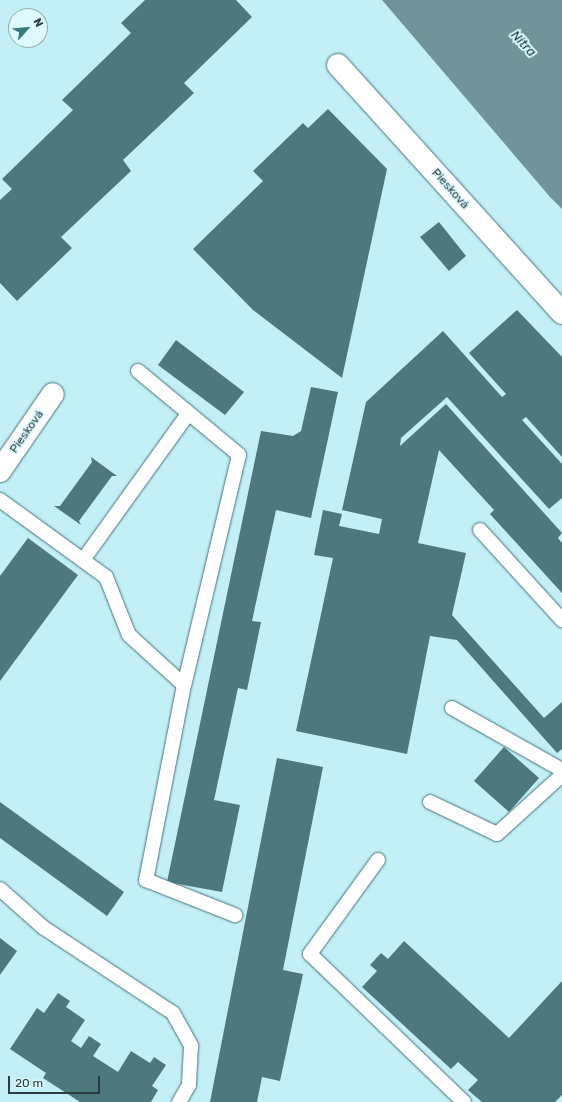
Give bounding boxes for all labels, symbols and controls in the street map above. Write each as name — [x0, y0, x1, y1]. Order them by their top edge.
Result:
north arrow — [8, 8, 48, 48]
text: N — [31, 16, 46, 29]
water label: Nitra — [507, 28, 539, 60]
street label: Piesková — [428, 166, 472, 212]
street label: Piesková — [7, 408, 47, 456]
scale bar — [10, 1068, 102, 1094]
text: 20 m — [15, 1076, 43, 1090]

